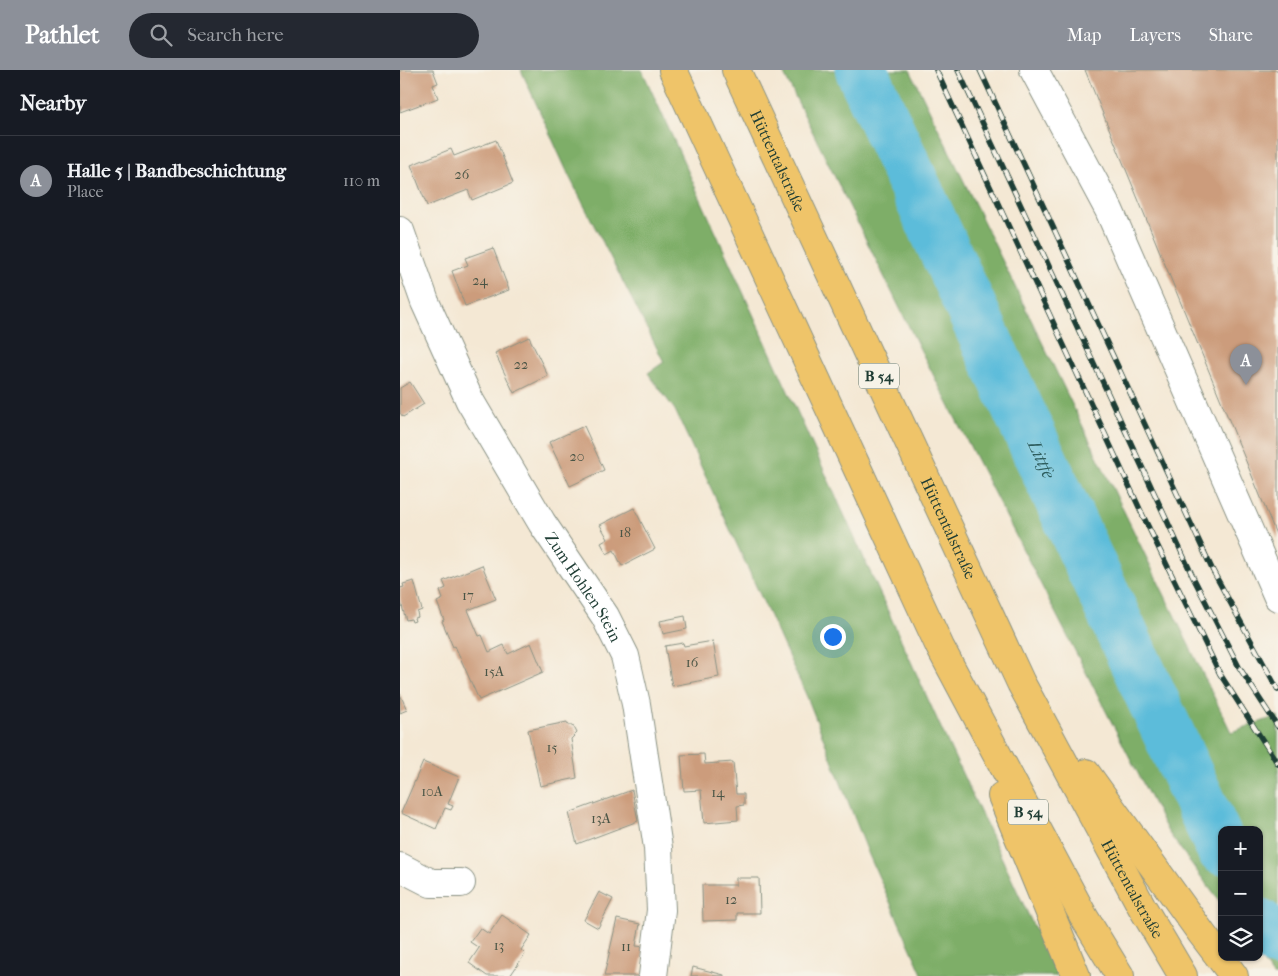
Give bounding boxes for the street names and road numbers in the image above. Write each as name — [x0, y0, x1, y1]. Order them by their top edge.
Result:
street label: Hüttentalstraße — [746, 107, 810, 215]
road number: B 54 — [859, 364, 899, 388]
street label: Hüttentalstraße — [917, 474, 981, 582]
street label: Zum Hohlen Stein — [541, 528, 626, 645]
road number: B 54 — [1008, 800, 1048, 824]
street label: Hüttentalstraße — [1098, 836, 1168, 942]

